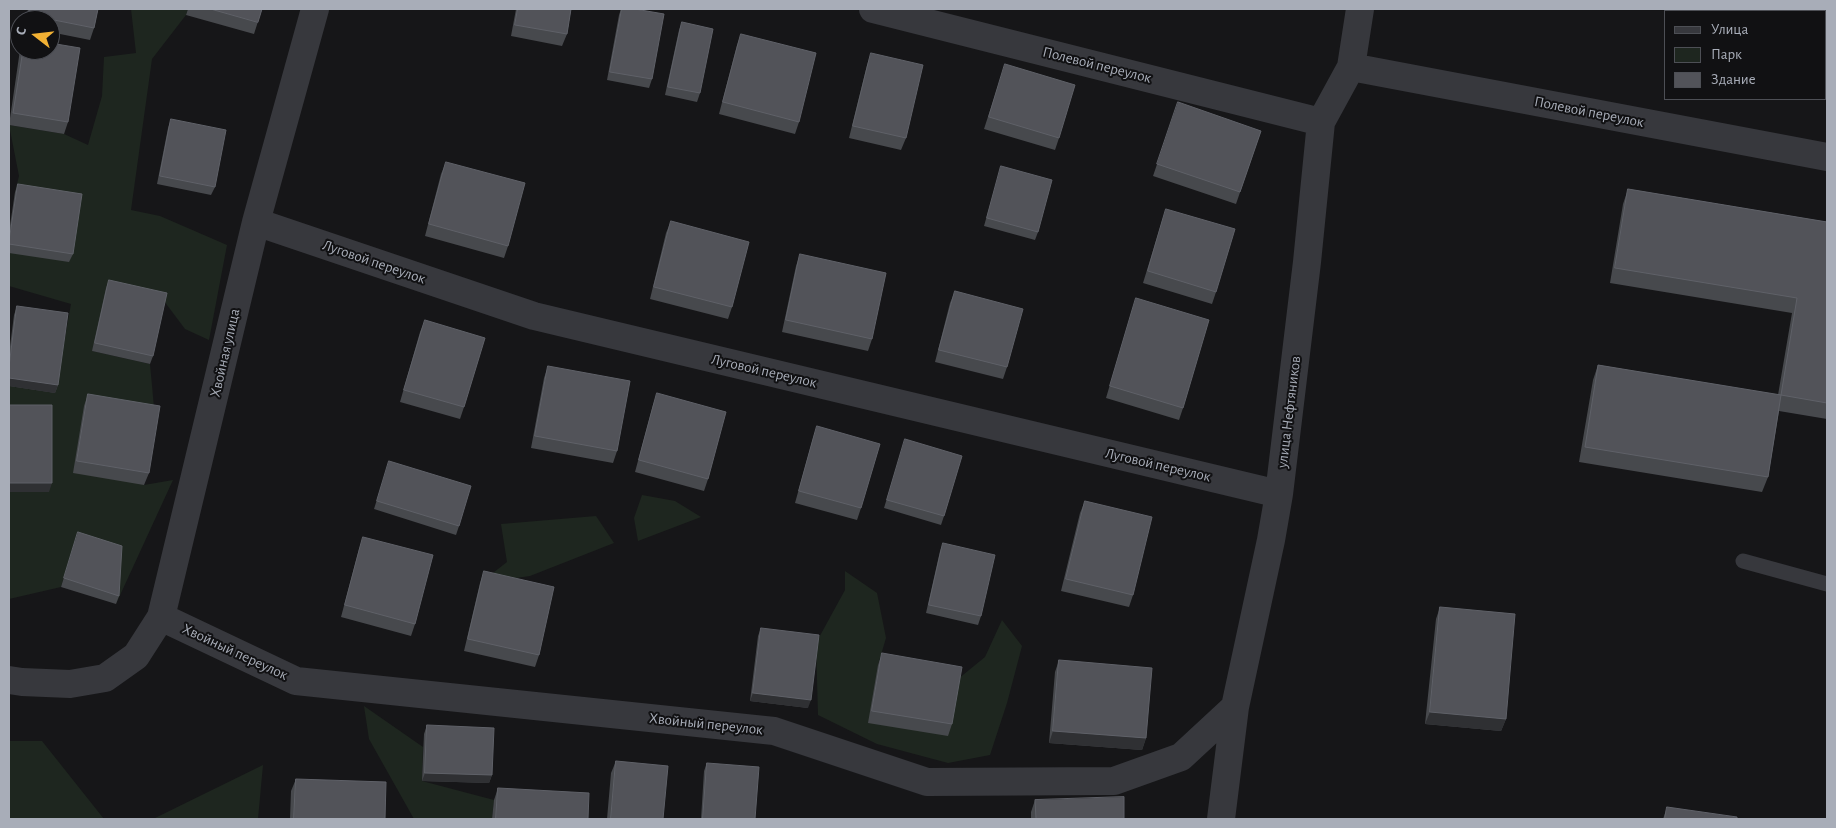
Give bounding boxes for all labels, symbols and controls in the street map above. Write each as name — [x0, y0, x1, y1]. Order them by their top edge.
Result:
north arrow — [10, 10, 60, 60]
legend — [1664, 10, 1826, 100]
text: Улица — [1711, 22, 1748, 37]
text: С — [14, 25, 29, 37]
street label: Полевой переулок — [1041, 43, 1153, 87]
text: Парк — [1711, 47, 1742, 62]
text: Здание — [1711, 72, 1756, 87]
street label: Полевой переулок — [1533, 93, 1645, 131]
street label: Луговой переулок — [320, 236, 428, 288]
street label: Хвойная улица — [206, 307, 244, 399]
street label: Луговой переулок — [710, 350, 818, 392]
street label: улица Нефтяников — [1273, 355, 1305, 469]
street label: Луговой переулок — [1104, 444, 1212, 486]
street label: Хвойный переулок — [179, 620, 291, 684]
street label: Хвойный переулок — [648, 709, 764, 739]

